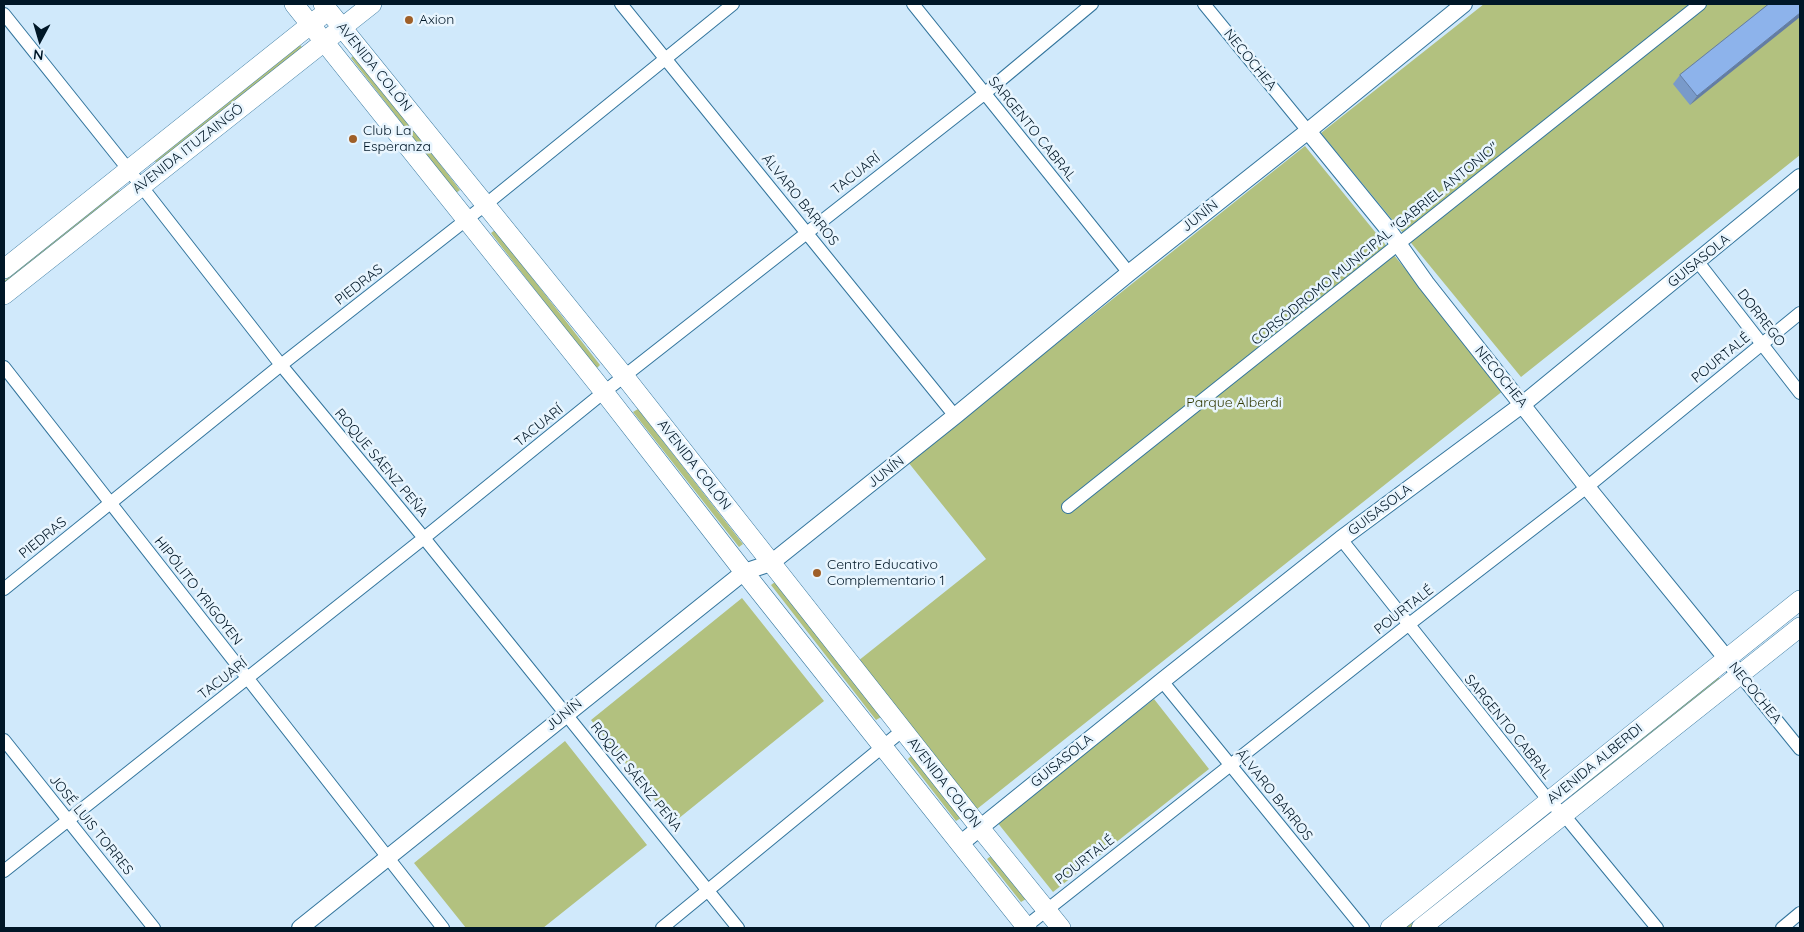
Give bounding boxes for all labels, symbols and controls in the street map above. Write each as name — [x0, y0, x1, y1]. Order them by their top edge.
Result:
place label: Axion — [419, 12, 454, 28]
marker: Axion — [403, 14, 415, 26]
north arrow — [15, 15, 65, 65]
street label: AVENIDA COLÓN — [333, 19, 415, 115]
street label: NECOCHEA — [1220, 26, 1280, 94]
text: N — [32, 45, 45, 64]
street label: SARGENTO CABRAL — [985, 73, 1079, 185]
street label: AVENIDA ITUZAINGÓ — [129, 101, 247, 197]
place label: Club La Esperanza — [363, 123, 431, 156]
marker: Club La Esperanza — [347, 133, 359, 145]
street label: CORSÓDROMO MUNICIPAL "GABRIEL ANTONIO" — [1248, 139, 1502, 349]
street label: TACUARÍ — [828, 150, 884, 198]
street label: ÁLVARO BARROS — [758, 151, 842, 249]
street label: JUNÍN — [1178, 196, 1222, 236]
street label: GUISASOLA — [1664, 231, 1734, 291]
street label: PIEDRAS — [332, 261, 386, 309]
street label: DORREGO — [1733, 286, 1789, 350]
street label: POURTALÉ — [1688, 329, 1754, 387]
street label: NECOCHEA — [1471, 343, 1531, 411]
park label: Parque Alberdi — [1186, 395, 1282, 411]
street label: TACUARÍ — [511, 401, 567, 451]
street label: ROQUE SÁENZ PEÑA — [331, 406, 431, 520]
street label: AVENIDA COLÓN — [654, 417, 734, 513]
street label: JUNÍN — [864, 452, 908, 492]
street label: GUISASOLA — [1345, 481, 1415, 539]
street label: PIEDRAS — [16, 514, 70, 562]
street label: HIPÓLITO YRIGOYEN — [150, 533, 246, 649]
place label: Centro Educativo Complementario 1 — [827, 557, 945, 590]
marker: Centro Educativo Complementario 1 — [811, 567, 823, 579]
street label: POURTALÉ — [1371, 582, 1437, 638]
street label: TACUARÍ — [195, 655, 251, 703]
street label: NECOCHEA — [1725, 659, 1785, 727]
street label: SARGENTO CABRAL — [1461, 671, 1555, 783]
street label: JUNÍN — [542, 695, 586, 735]
street label: ROQUE SÁENZ PEÑA — [587, 719, 685, 835]
street label: AVENIDA ALBERDI — [1544, 720, 1646, 808]
street label: GUISASOLA — [1027, 731, 1097, 791]
street label: AVENIDA COLÓN — [904, 735, 984, 831]
street label: ÁLVARO BARROS — [1232, 746, 1316, 844]
street label: JOSÉ LUIS TORRES — [45, 771, 137, 879]
street label: POURTALÉ — [1052, 832, 1118, 888]

